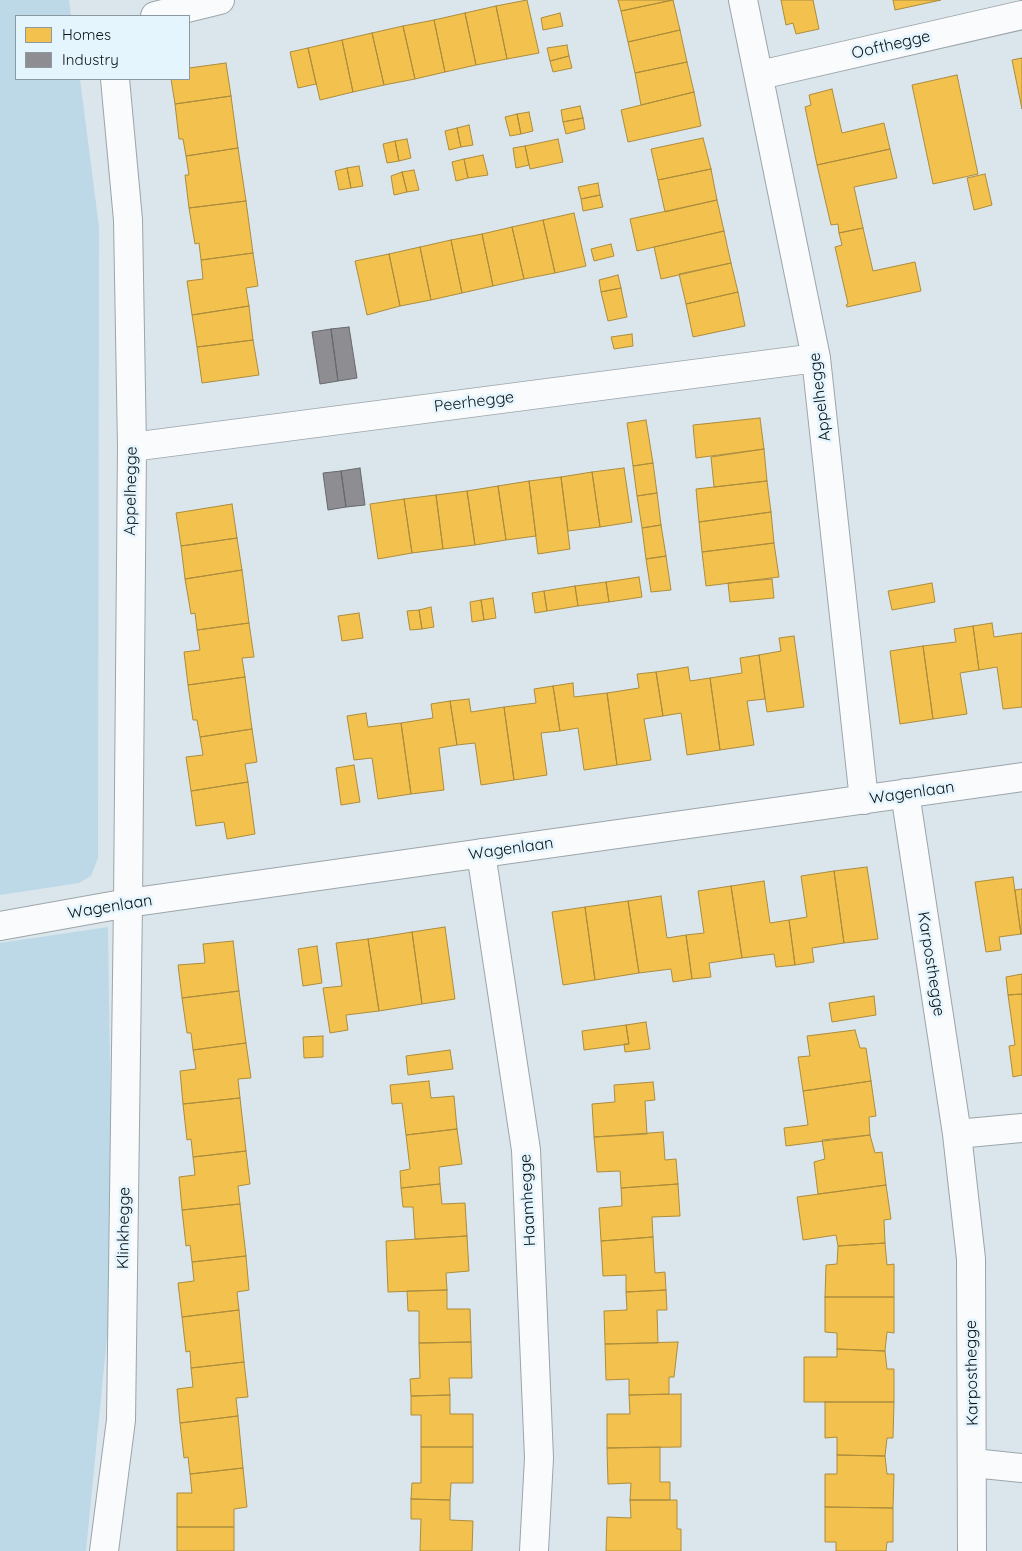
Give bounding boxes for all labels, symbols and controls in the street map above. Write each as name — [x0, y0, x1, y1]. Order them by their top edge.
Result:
legend — [15, 15, 190, 80]
text: Homes — [62, 25, 111, 44]
street label: Oofthegge — [850, 27, 932, 63]
text: Industry — [62, 50, 119, 69]
street label: Appelhegge — [805, 352, 835, 442]
street label: Peerhegge — [433, 388, 515, 416]
street label: Appelhegge — [121, 446, 141, 536]
street label: Wagenlaan — [868, 778, 956, 808]
street label: Wagenlaan — [467, 834, 555, 864]
street label: Wagenlaan — [66, 891, 154, 923]
street label: Karposthegge — [913, 910, 949, 1018]
street label: Haamhegge — [516, 1153, 540, 1247]
street label: Klinkhegge — [114, 1187, 134, 1269]
street label: Karposthegge — [961, 1320, 983, 1426]

